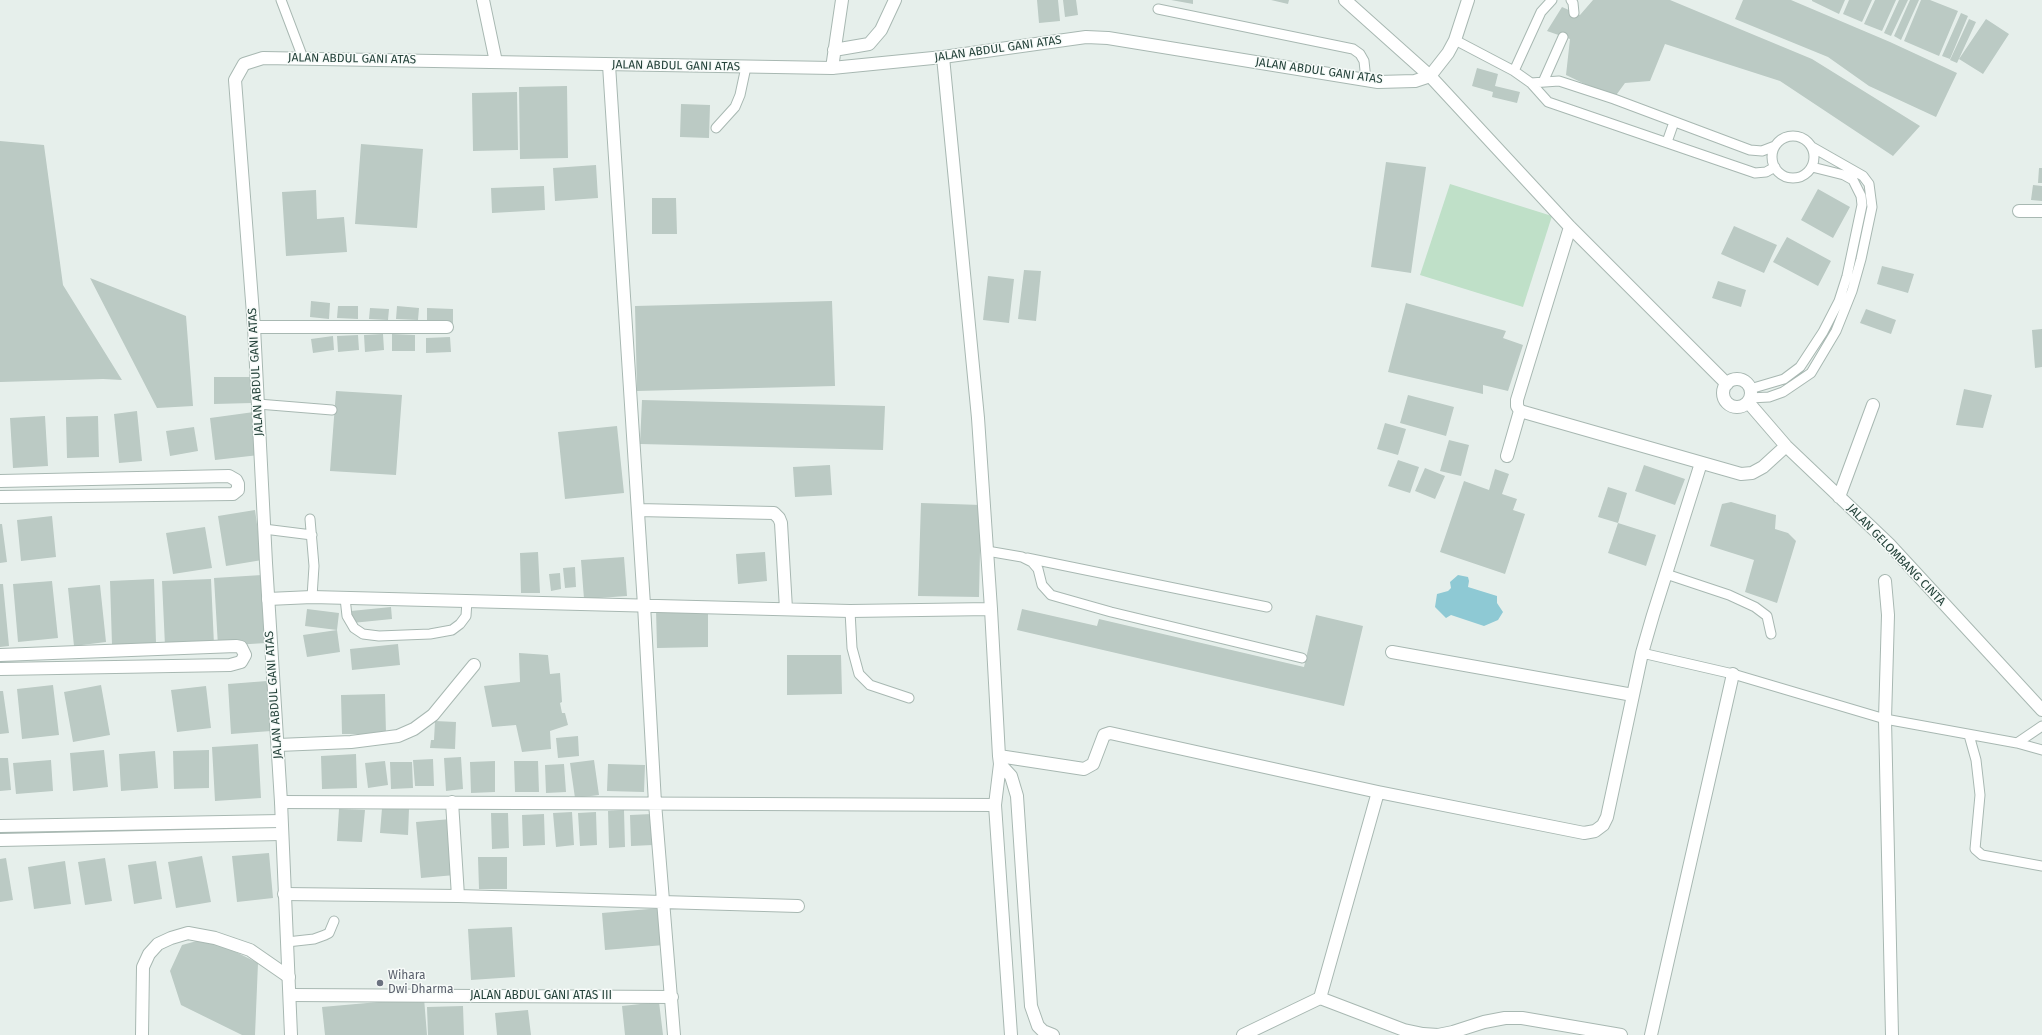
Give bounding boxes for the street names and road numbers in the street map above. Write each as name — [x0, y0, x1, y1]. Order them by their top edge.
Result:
street label: JALAN ABDUL GANI ATAS — [933, 33, 1063, 65]
street label: JALAN ABDUL GANI ATAS — [288, 51, 416, 67]
street label: JALAN ABDUL GANI ATAS — [1254, 55, 1384, 87]
street label: JALAN ABDUL GANI ATAS — [612, 58, 740, 74]
street label: JALAN ABDUL GANI ATAS — [245, 307, 267, 437]
street label: JALAN GELOMBANG CINTA — [1844, 501, 1948, 609]
street label: JALAN ABDUL GANI ATAS — [262, 630, 286, 760]
street label: JALAN ABDUL GANI ATAS III — [470, 989, 612, 1003]

